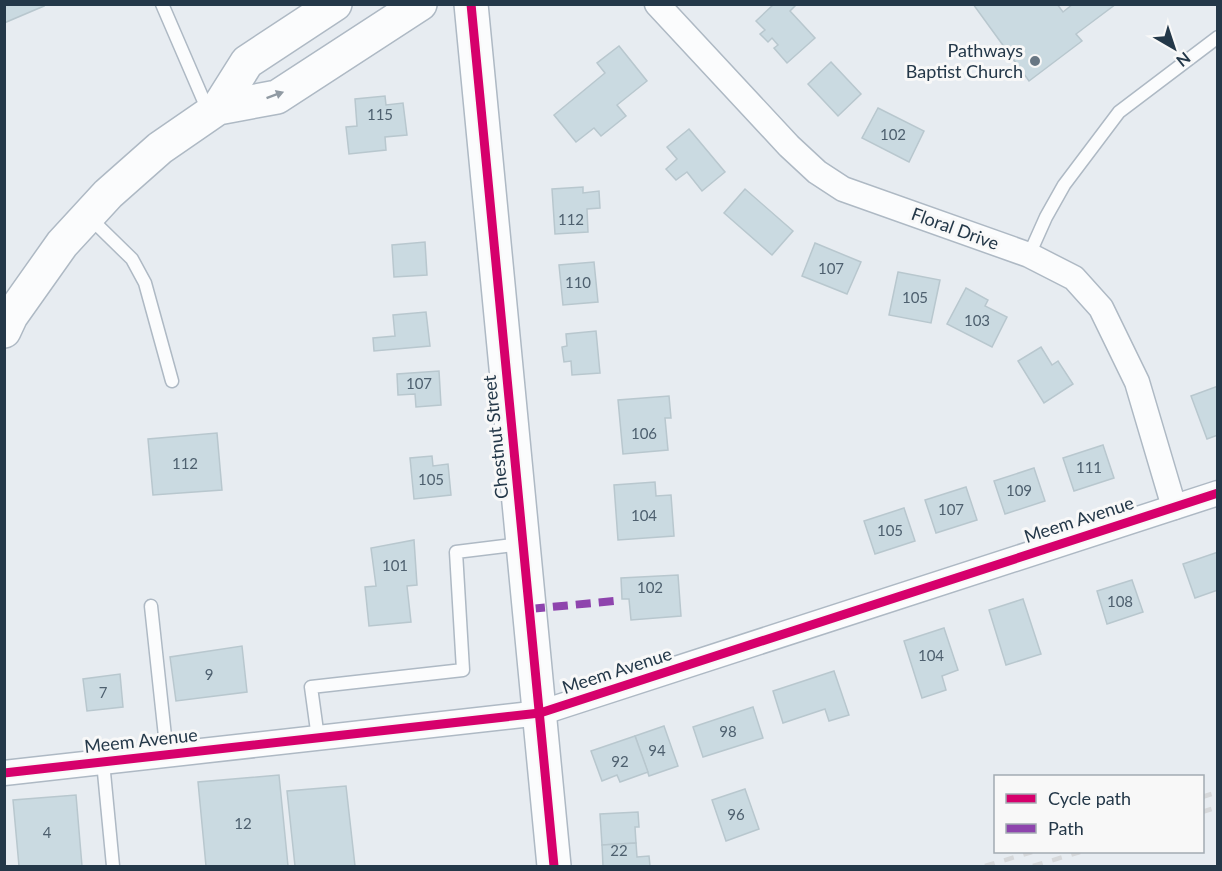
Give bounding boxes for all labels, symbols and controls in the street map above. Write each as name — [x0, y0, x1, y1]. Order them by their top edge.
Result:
north arrow — [1144, 18, 1204, 78]
place label: Pathways Baptist Church — [906, 39, 1023, 82]
text: N — [1173, 49, 1195, 71]
marker: Pathways Baptist Church — [1028, 54, 1042, 68]
one-way arrow — [266, 90, 284, 100]
house number: 115 — [367, 105, 393, 123]
house number: 102 — [880, 125, 906, 143]
street label: Floral Drive — [909, 202, 1002, 254]
house number: 112 — [558, 210, 584, 228]
house number: 107 — [818, 259, 844, 277]
house number: 110 — [565, 273, 591, 291]
house number: 105 — [902, 288, 928, 306]
house number: 103 — [964, 311, 990, 329]
house number: 107 — [406, 374, 432, 392]
street label: Chestnut Street — [478, 374, 512, 500]
house number: 106 — [631, 424, 657, 442]
house number: 112 — [172, 454, 198, 472]
house number: 111 — [1076, 458, 1102, 476]
house number: 105 — [418, 470, 444, 488]
house number: 109 — [1006, 481, 1032, 499]
street label: Meem Avenue — [1021, 491, 1136, 547]
house number: 107 — [938, 500, 964, 518]
house number: 104 — [631, 506, 657, 524]
house number: 105 — [877, 521, 903, 539]
house number: 101 — [382, 556, 408, 574]
house number: 102 — [637, 578, 663, 596]
house number: 108 — [1107, 592, 1133, 610]
street label: Meem Avenue — [559, 642, 674, 698]
house number: 104 — [918, 646, 944, 664]
house number: 9 — [205, 665, 213, 683]
house number: 7 — [99, 683, 108, 701]
house number: 98 — [719, 722, 737, 740]
street label: Meem Avenue — [83, 723, 199, 757]
house number: 94 — [648, 741, 666, 759]
house number: 92 — [611, 752, 629, 770]
legend — [994, 775, 1204, 853]
text: Cycle path — [1048, 787, 1131, 809]
house number: 96 — [727, 805, 745, 823]
house number: 12 — [234, 814, 252, 832]
text: Path — [1048, 817, 1084, 839]
house number: 4 — [43, 823, 52, 841]
house number: 22 — [610, 841, 628, 859]

